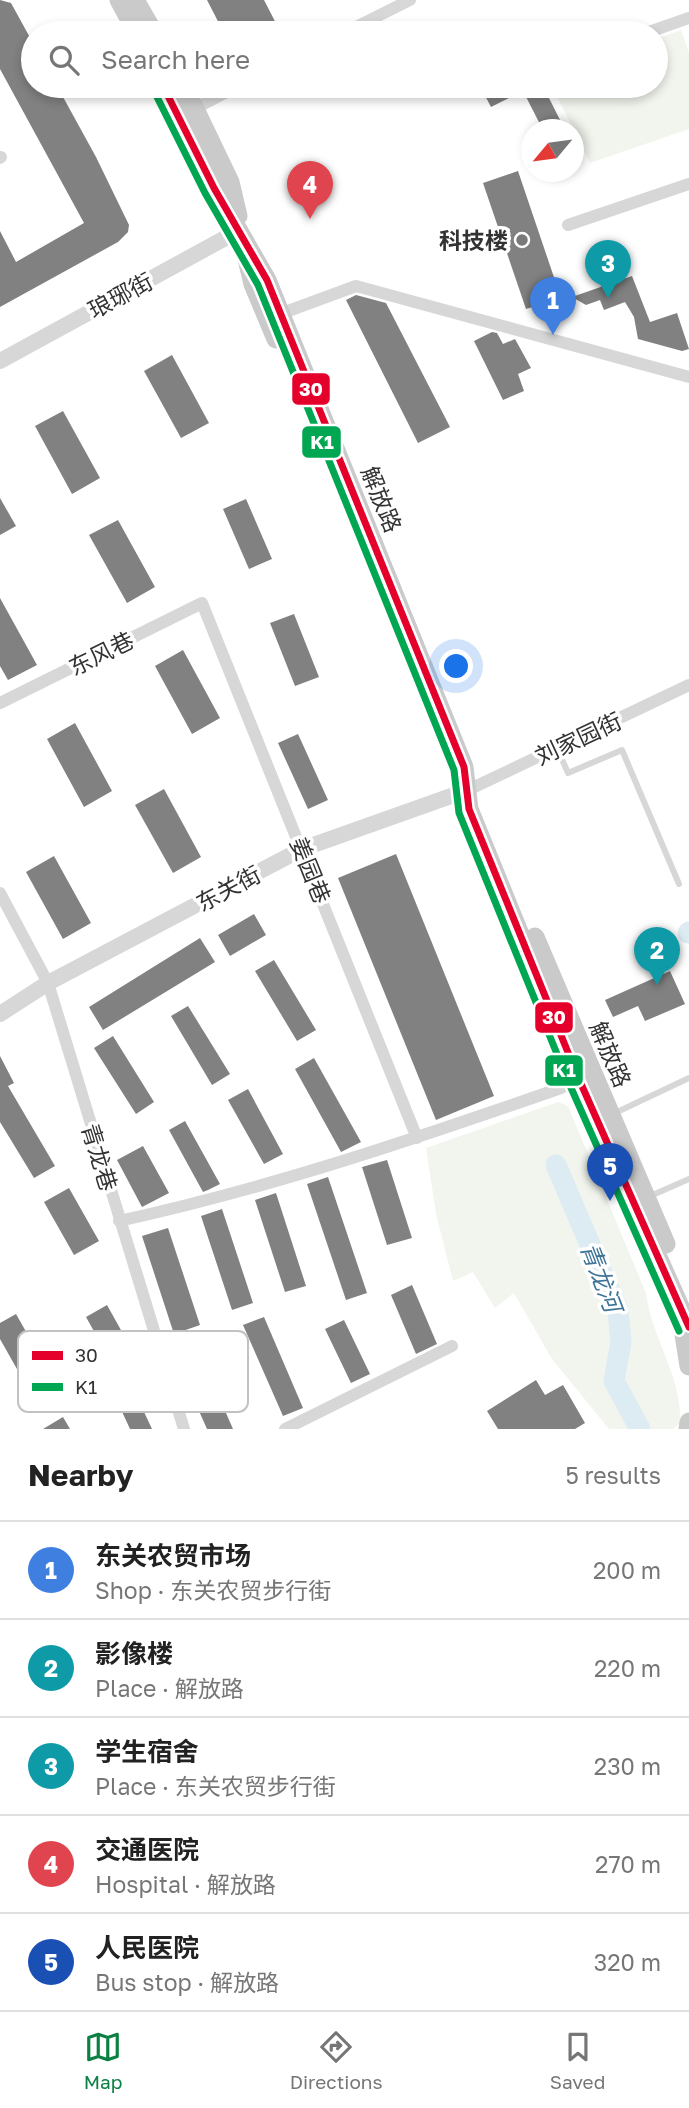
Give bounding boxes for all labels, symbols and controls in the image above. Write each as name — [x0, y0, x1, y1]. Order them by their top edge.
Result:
search box — [21, 21, 668, 98]
icon: search — [45, 41, 83, 79]
text: Search here — [101, 44, 250, 75]
north arrow — [521, 119, 584, 182]
pin: 4 — [287, 161, 333, 219]
place label: 科技楼 — [439, 226, 508, 254]
marker: 科技楼 — [514, 232, 530, 248]
pin: 3 — [585, 240, 631, 298]
street label: 琅琊街 — [83, 266, 157, 324]
pin: 1 — [530, 277, 576, 335]
line badge: 30 — [291, 372, 331, 406]
text: 30 — [299, 377, 323, 400]
line badge: K1 — [301, 425, 342, 459]
text: K1 — [310, 430, 334, 453]
street label: 解放路 — [356, 462, 408, 536]
street label: 东风巷 — [64, 625, 138, 681]
your location — [439, 649, 473, 683]
street label: 刘家园街 — [530, 706, 626, 770]
street label: 姜园巷 — [285, 833, 337, 907]
street label: 东关街 — [191, 859, 265, 917]
pin: 2 — [634, 927, 680, 985]
line badge: 30 — [534, 1001, 574, 1034]
text: 30 — [542, 1005, 566, 1028]
street label: 解放路 — [585, 1017, 637, 1091]
line badge: K1 — [544, 1054, 584, 1087]
text: K1 — [552, 1058, 576, 1081]
street label: 青龙巷 — [77, 1120, 123, 1194]
pin: 5 — [587, 1143, 633, 1201]
water label: 青龙河 — [576, 1238, 630, 1320]
legend — [18, 1331, 248, 1412]
text: 30 — [75, 1343, 98, 1366]
text: K1 — [75, 1375, 97, 1398]
text: Nearby — [28, 1457, 133, 1493]
text: 5 results — [565, 1461, 661, 1489]
text: 东关农贸市场 — [95, 1540, 251, 1571]
text: 1 — [45, 1556, 57, 1584]
text: 200 m — [593, 1556, 661, 1584]
text: Shop · 东关农贸步行街 — [95, 1576, 331, 1604]
text: 影像楼 — [95, 1638, 173, 1669]
text: 2 — [44, 1654, 58, 1682]
text: 220 m — [594, 1654, 661, 1682]
text: Place · 解放路 — [95, 1674, 244, 1702]
text: 学生宿舍 — [95, 1736, 199, 1767]
text: 3 — [44, 1752, 58, 1780]
text: 230 m — [594, 1752, 661, 1780]
text: Place · 东关农贸步行街 — [95, 1772, 336, 1800]
text: 交通医院 — [95, 1834, 199, 1865]
text: 4 — [44, 1850, 58, 1878]
text: 270 m — [595, 1850, 661, 1878]
text: Hospital · 解放路 — [95, 1870, 276, 1898]
text: 人民医院 — [95, 1932, 199, 1963]
text: 5 — [44, 1948, 58, 1976]
text: 320 m — [594, 1948, 661, 1976]
text: Bus stop · 解放路 — [95, 1968, 279, 1996]
tab: Map — [84, 2028, 122, 2093]
tab: Directions — [290, 2028, 383, 2093]
tab: Saved — [550, 2028, 605, 2093]

